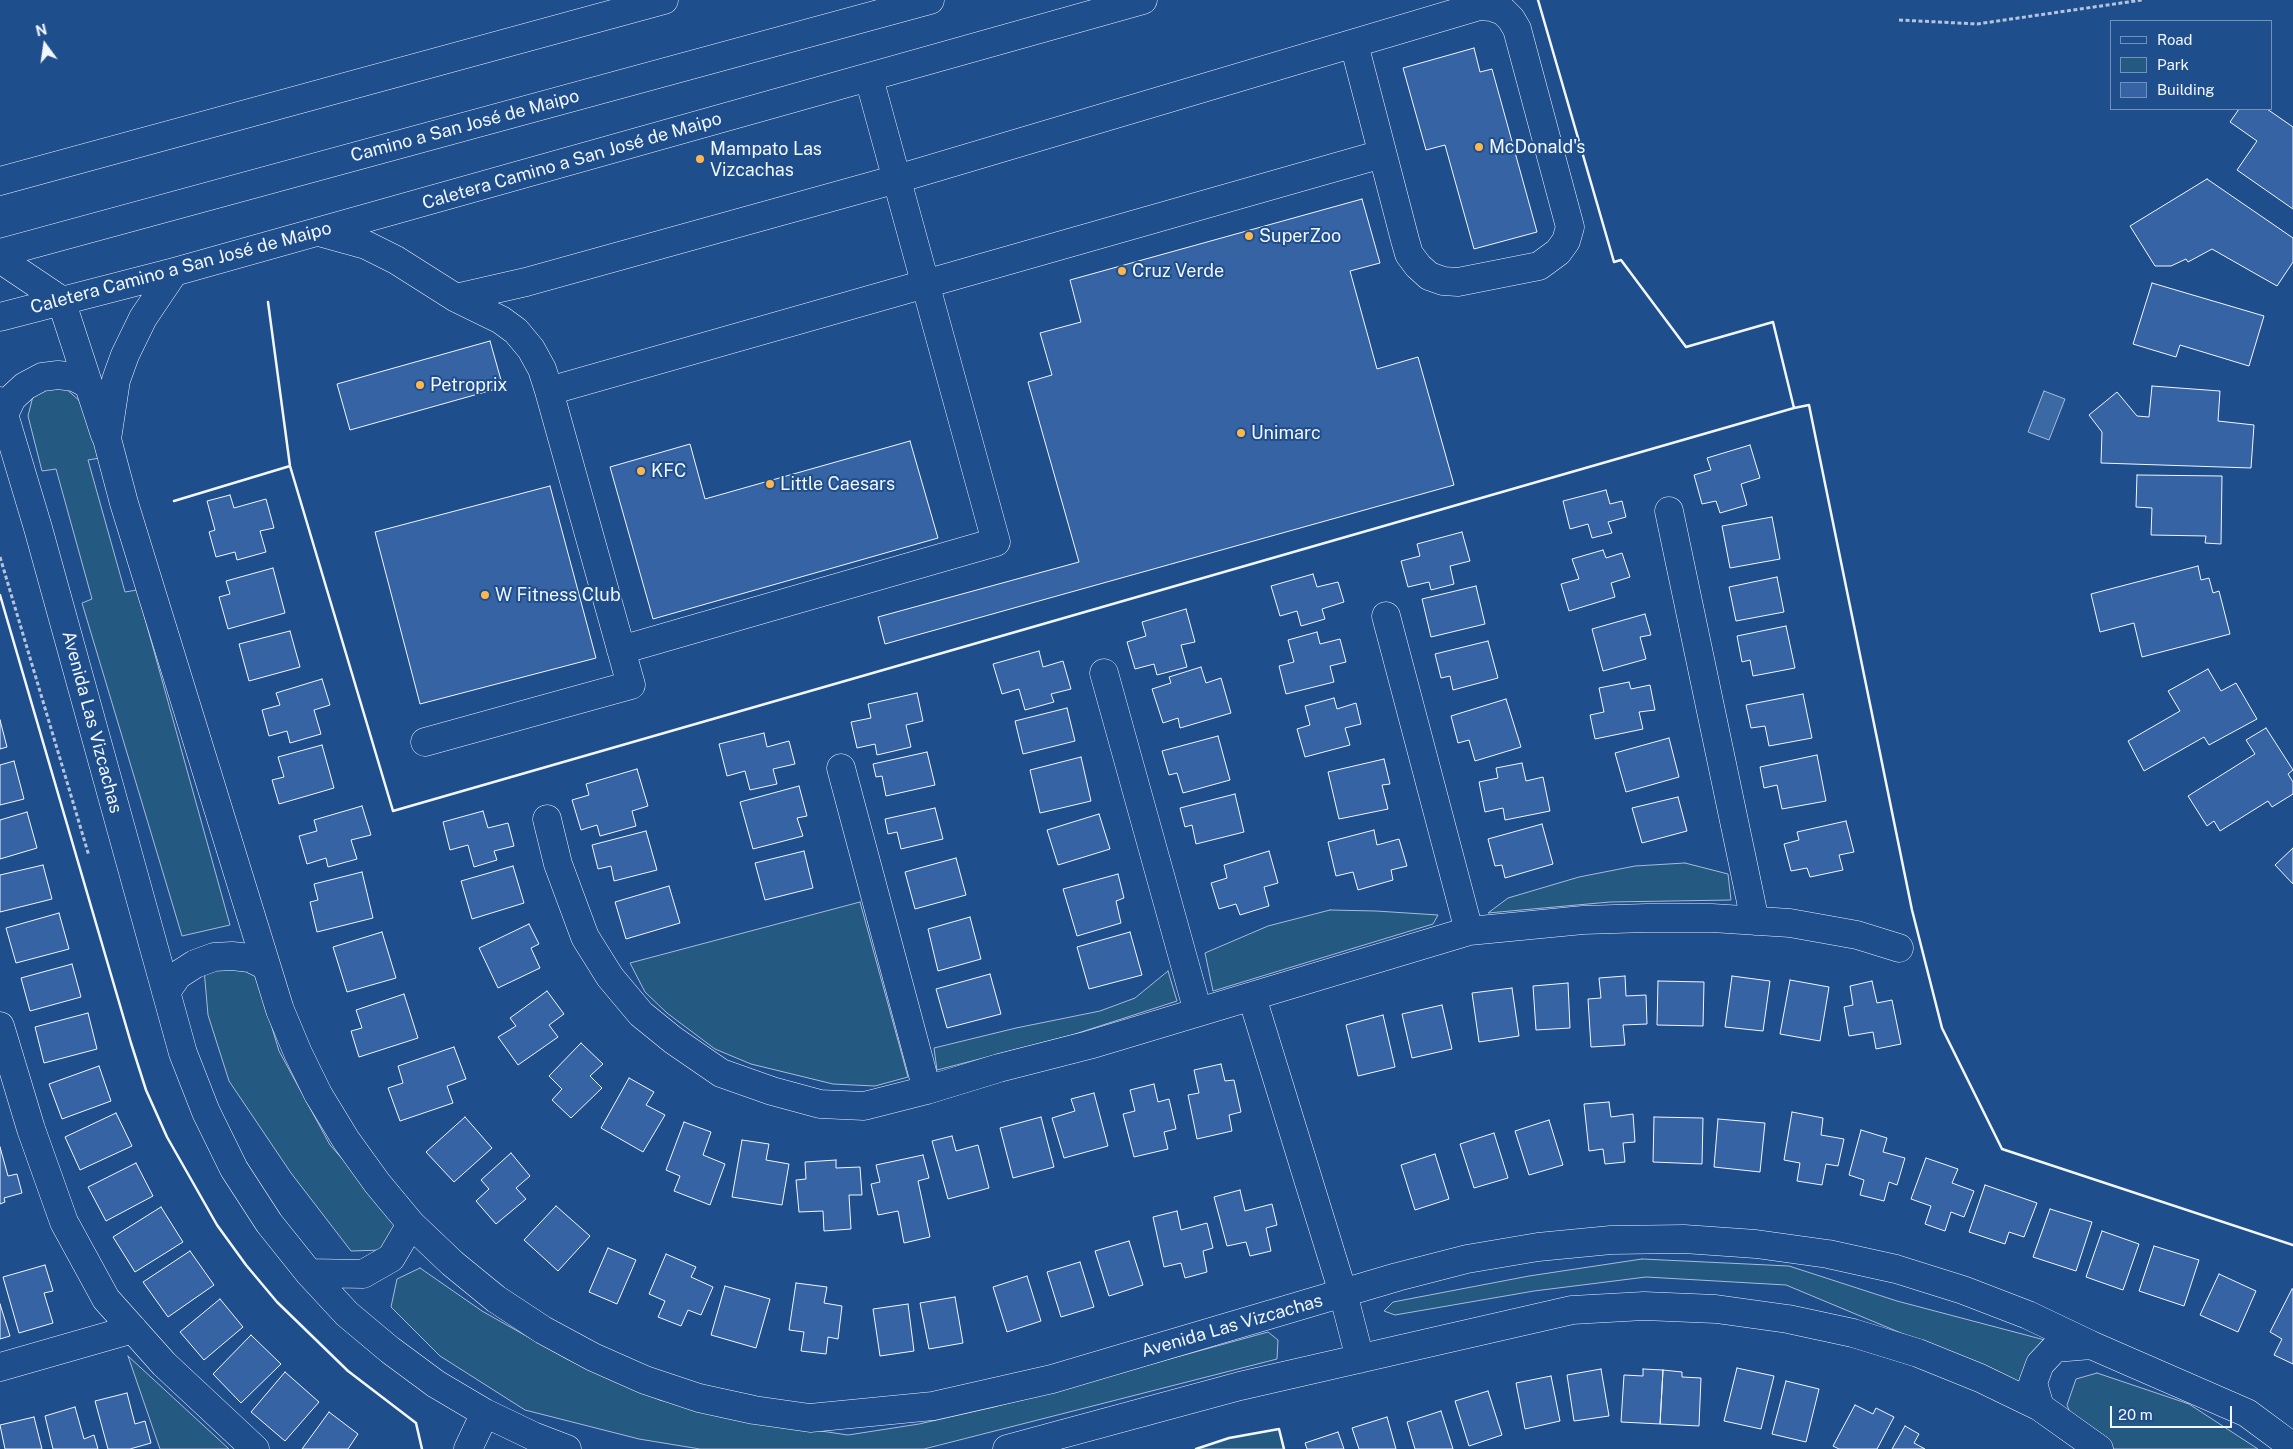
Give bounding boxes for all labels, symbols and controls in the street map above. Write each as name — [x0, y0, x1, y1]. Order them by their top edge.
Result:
north arrow — [20, 20, 70, 70]
legend — [2110, 20, 2273, 110]
text: N — [34, 21, 49, 40]
text: Road — [2157, 31, 2193, 48]
text: Park — [2157, 56, 2189, 73]
text: Building — [2157, 81, 2215, 98]
street label: Camino a San José de Maipo — [348, 85, 582, 167]
street label: Caletera Camino a San José de Maipo — [420, 108, 724, 214]
place label: McDonald's — [1489, 136, 1585, 158]
place label: Mampato Las Vizcachas — [710, 138, 822, 180]
marker: McDonald's — [1473, 141, 1485, 153]
marker: Mampato Las Vizcachas — [694, 153, 706, 165]
street label: Caletera Camino a San José de Maipo — [28, 217, 334, 319]
place label: SuperZoo — [1259, 225, 1341, 247]
marker: SuperZoo — [1243, 230, 1255, 242]
place label: Cruz Verde — [1132, 260, 1224, 282]
marker: Cruz Verde — [1116, 265, 1128, 277]
place label: Petroprix — [430, 374, 508, 396]
marker: Petroprix — [414, 379, 426, 391]
place label: Unimarc — [1251, 422, 1321, 444]
marker: Unimarc — [1235, 427, 1247, 439]
place label: KFC — [651, 460, 686, 482]
marker: KFC — [635, 465, 647, 477]
place label: Little Caesars — [780, 473, 895, 495]
marker: Little Caesars — [764, 478, 776, 490]
place label: W Fitness Club — [495, 584, 621, 606]
marker: W Fitness Club — [479, 589, 491, 601]
street label: Avenida Las Vizcachas — [57, 628, 127, 816]
street label: Avenida Las Vizcachas — [1139, 1290, 1325, 1362]
scale bar — [2113, 1396, 2236, 1428]
text: 20 m — [2118, 1406, 2153, 1423]

